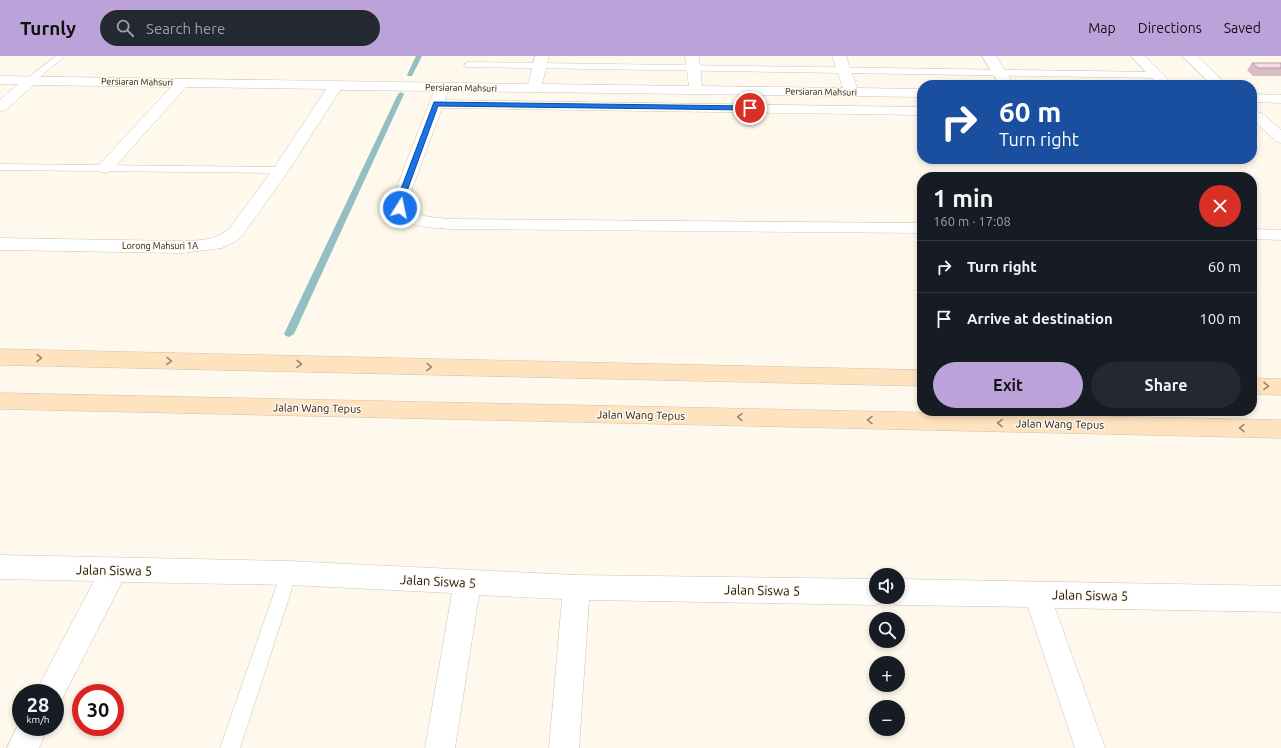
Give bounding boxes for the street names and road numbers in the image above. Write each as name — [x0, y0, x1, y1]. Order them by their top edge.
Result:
street label: Persiaran Mahsuri — [101, 76, 173, 88]
street label: Persiaran Mahsuri — [425, 82, 497, 94]
street label: Persiaran Mahsuri — [785, 86, 857, 98]
street label: Lorong Mahsuri 1A — [122, 241, 198, 251]
street label: Jalan Wang Tepus — [273, 401, 361, 415]
street label: Jalan Wang Tepus — [597, 408, 685, 422]
street label: Jalan Wang Tepus — [1016, 417, 1104, 431]
street label: Jalan Siswa 5 — [76, 562, 152, 578]
street label: Jalan Siswa 5 — [400, 572, 476, 590]
street label: Jalan Siswa 5 — [724, 582, 800, 598]
street label: Jalan Siswa 5 — [1052, 587, 1128, 603]

